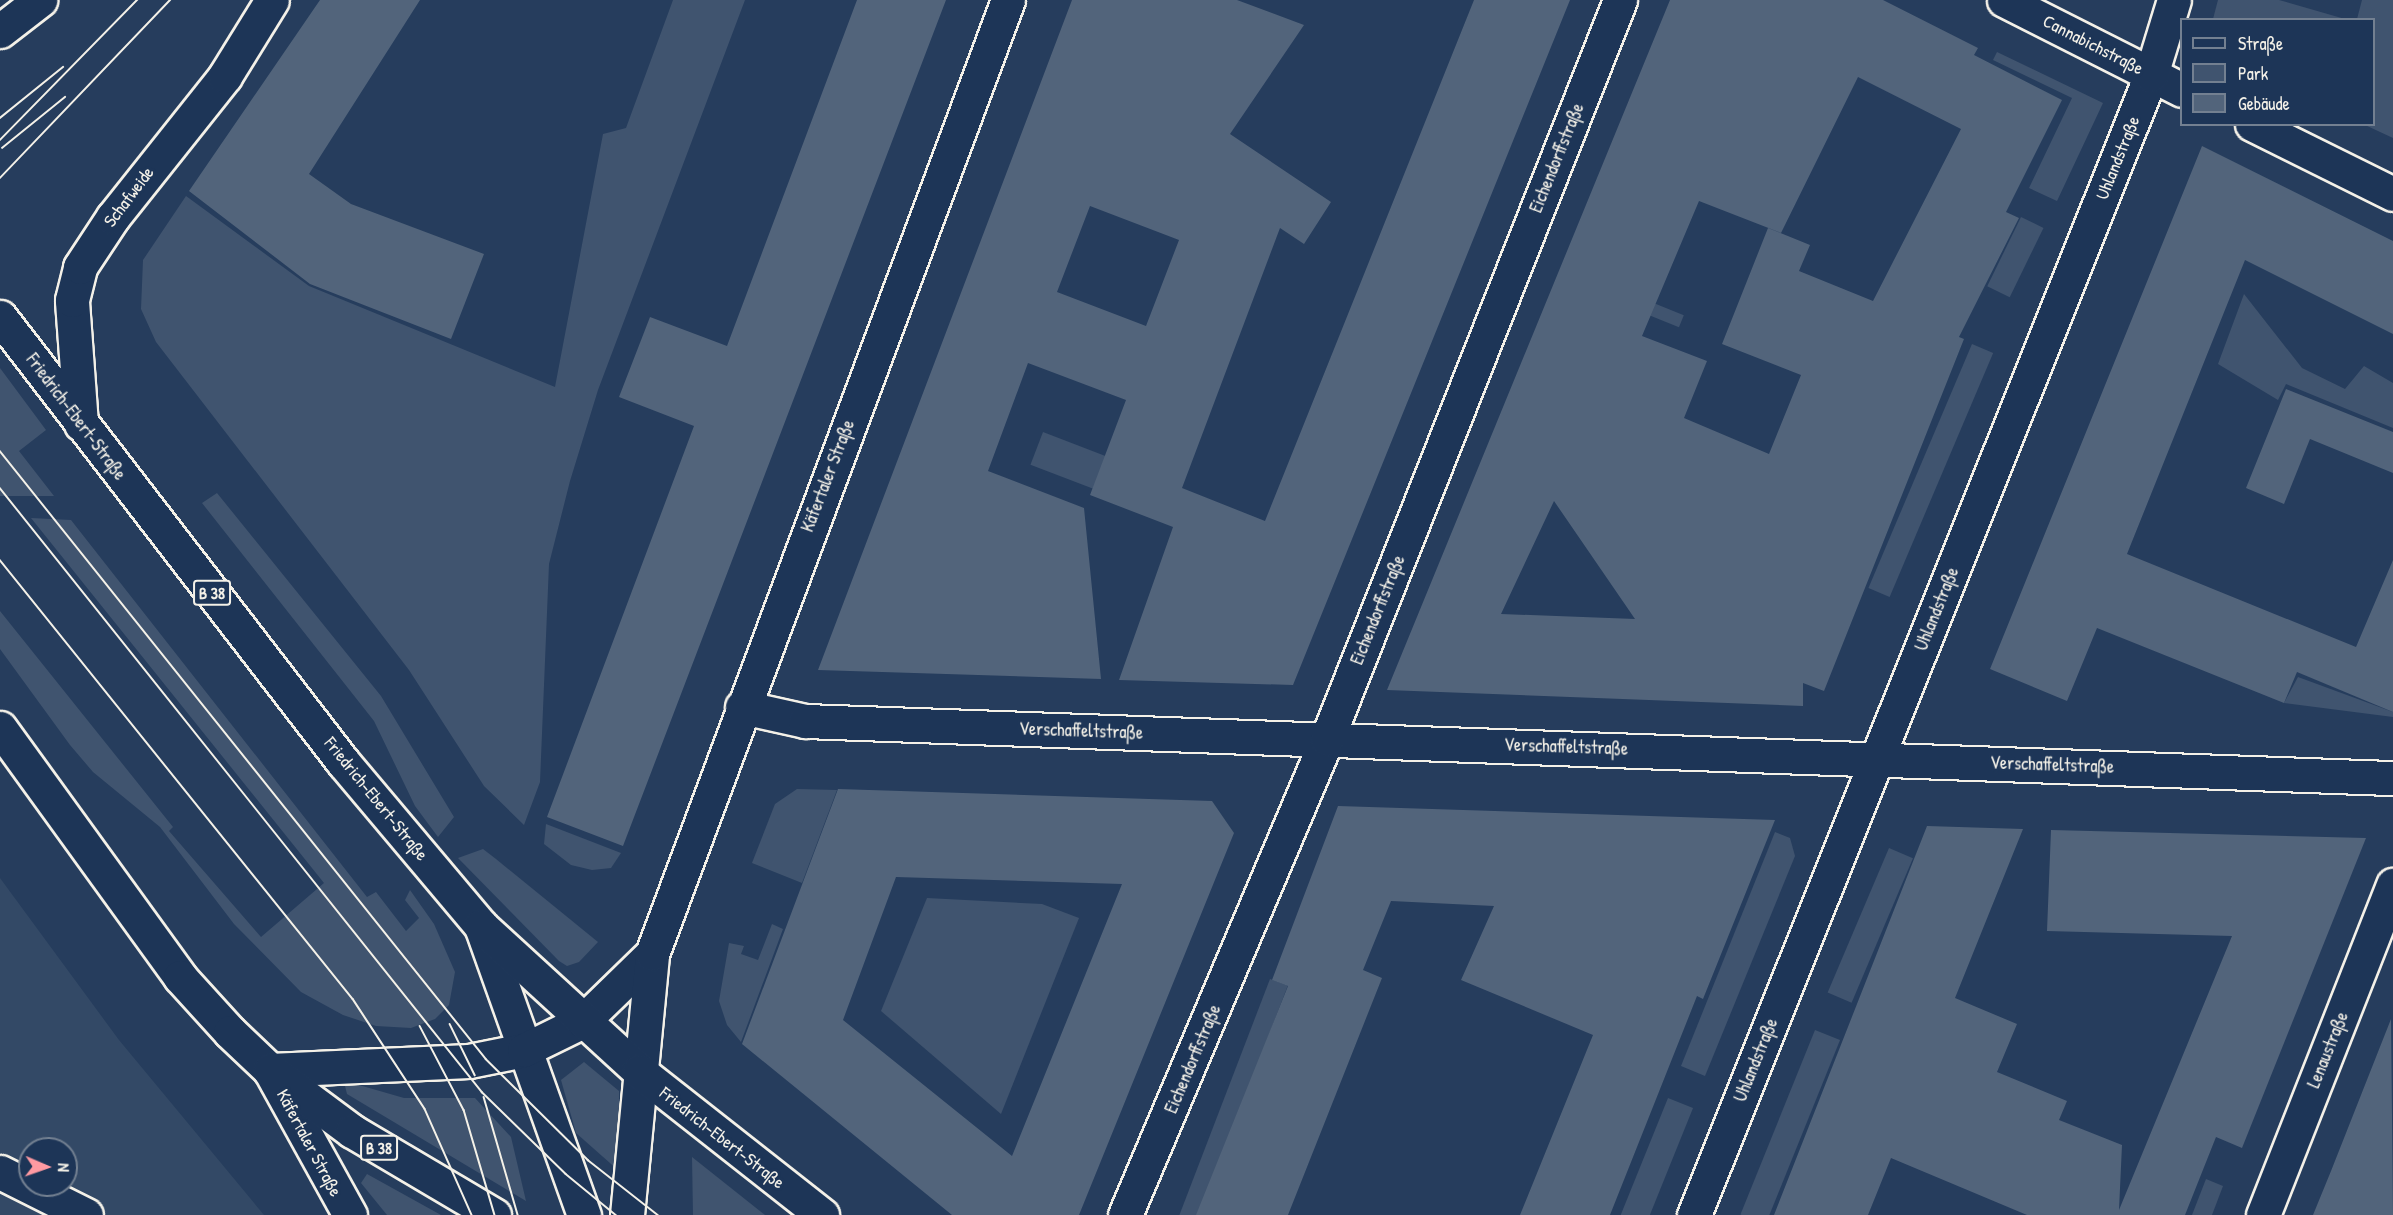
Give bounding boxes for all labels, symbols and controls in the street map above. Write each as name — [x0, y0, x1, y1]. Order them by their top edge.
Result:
street label: Cannabichstraße — [2039, 10, 2147, 80]
legend — [2180, 18, 2375, 126]
text: Straße — [2238, 31, 2283, 56]
text: Park — [2238, 61, 2268, 86]
text: Gebäude — [2238, 91, 2290, 116]
street label: Eichendorffstraße — [1525, 100, 1589, 216]
street label: Uhlandstraße — [2091, 113, 2145, 203]
street label: Schafweide — [99, 163, 159, 231]
street label: Friedrich-Ebert-Straße — [21, 350, 131, 484]
street label: Käfertaler Straße — [797, 417, 859, 535]
street label: Eichendorffstraße — [1346, 552, 1410, 668]
street label: Uhlandstraße — [1910, 564, 1964, 654]
road number: B 38 — [192, 580, 232, 606]
street label: Verschaffeltstraße — [1019, 718, 1143, 744]
street label: Friedrich-Ebert-Straße — [320, 733, 432, 865]
street label: Verschaffeltstraße — [1504, 734, 1628, 760]
street label: Verschaffeltstraße — [1990, 752, 2114, 778]
street label: Eichendorffstraße — [1160, 1001, 1226, 1117]
street label: Lenaustraße — [2303, 1009, 2353, 1091]
street label: Uhlandstraße — [1729, 1015, 1783, 1105]
street label: Friedrich-Ebert-Straße — [655, 1082, 789, 1194]
street label: Käfertaler Straße — [272, 1086, 346, 1200]
road number: B 38 — [360, 1135, 398, 1161]
north arrow — [18, 1137, 78, 1197]
text: N — [53, 1163, 75, 1172]

